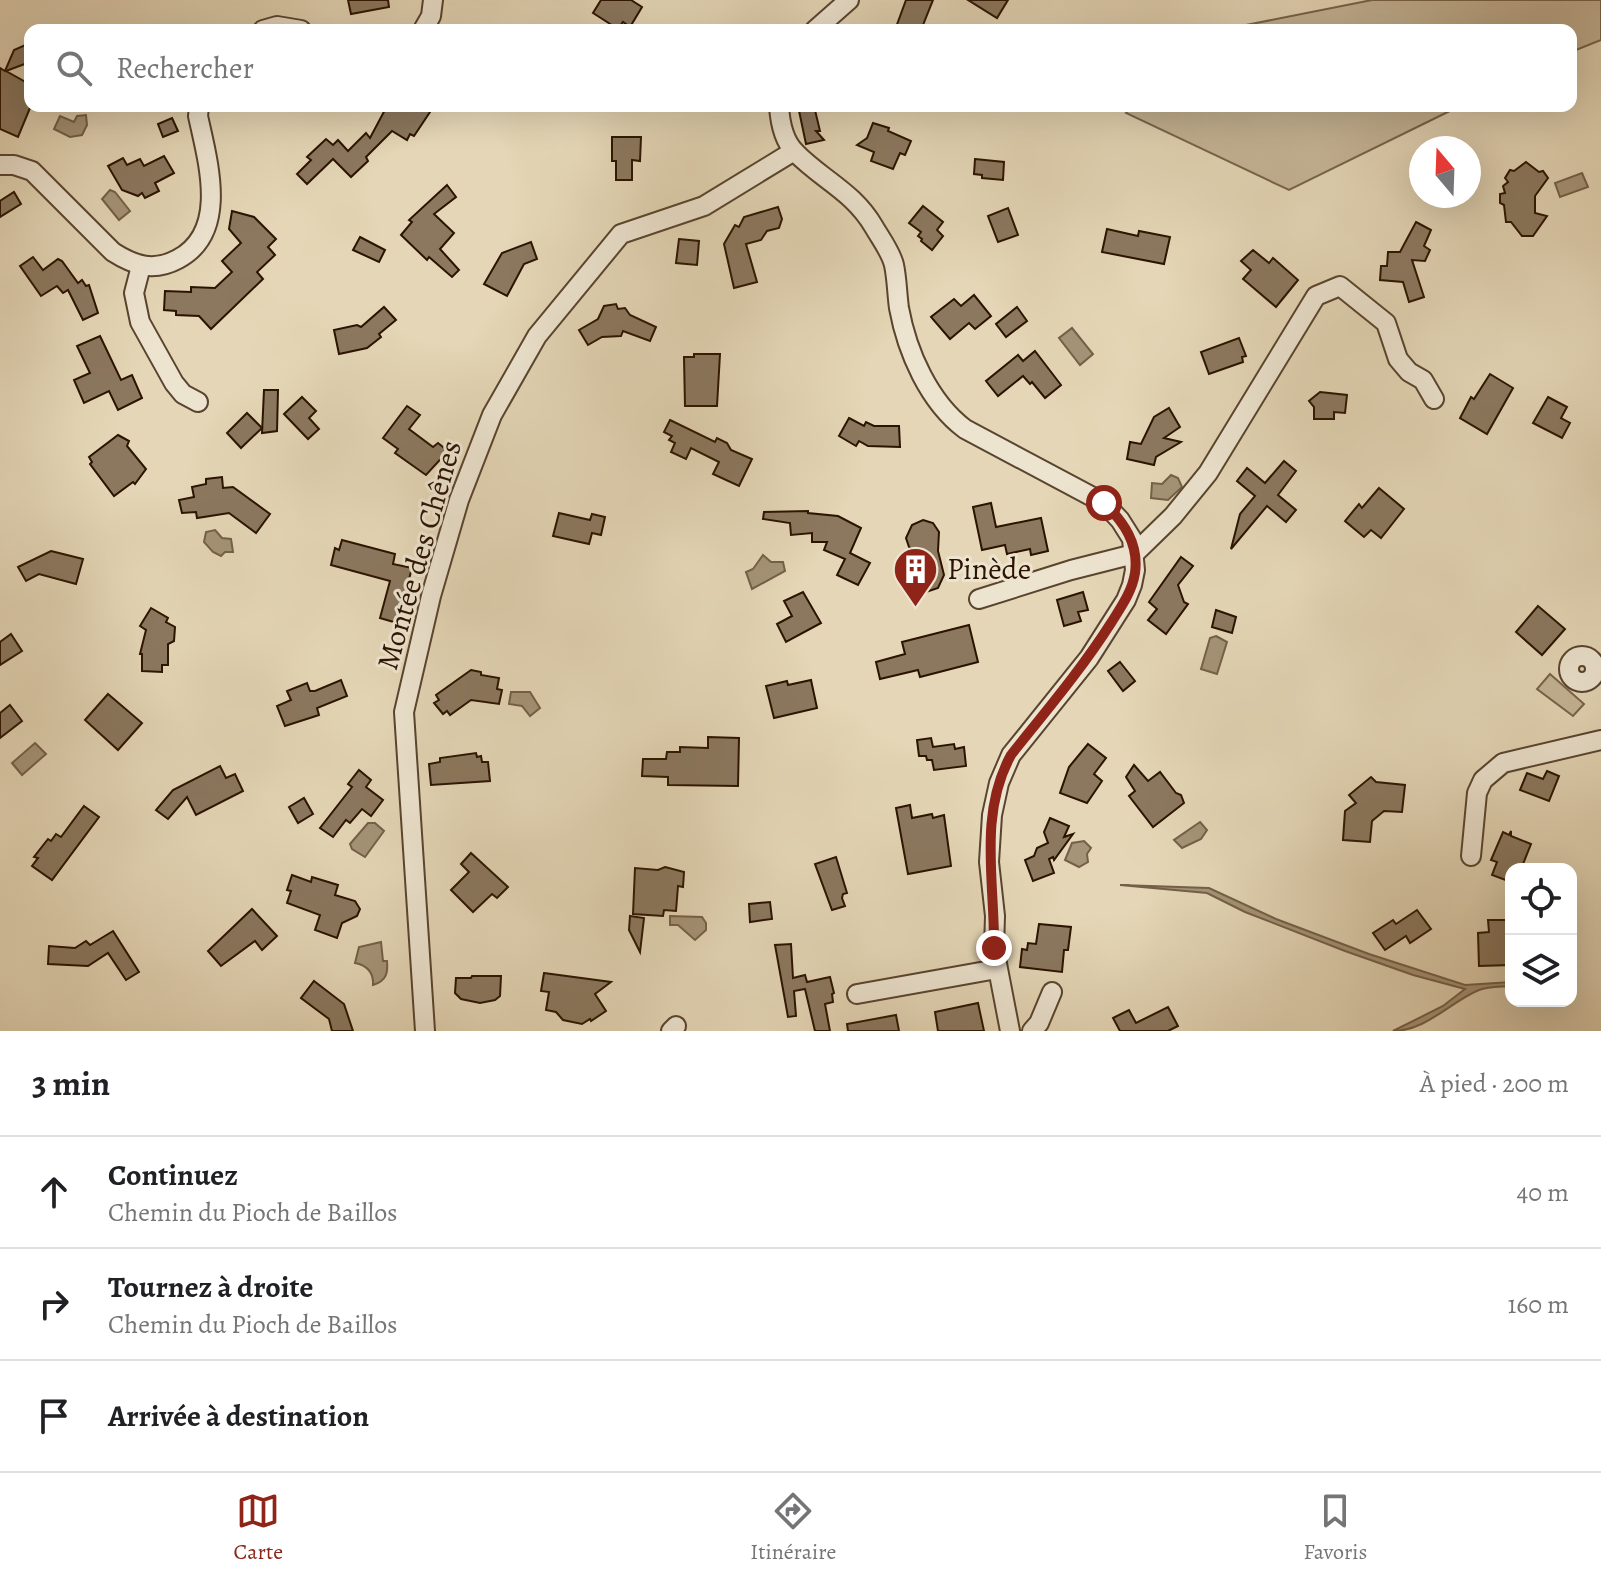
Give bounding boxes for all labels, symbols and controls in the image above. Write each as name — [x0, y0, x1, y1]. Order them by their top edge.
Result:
search box — [24, 24, 1577, 112]
icon: search — [52, 46, 96, 90]
text: Rechercher — [116, 48, 254, 88]
north arrow — [1409, 136, 1481, 208]
street label: Montée des Chênes — [367, 436, 471, 674]
route start — [1086, 485, 1122, 521]
building icon: Pinède — [892, 545, 940, 608]
place label: Pinède — [947, 549, 1031, 589]
map controls — [1505, 863, 1577, 1007]
button: locate — [1505, 863, 1577, 935]
route end — [976, 930, 1012, 966]
button: layers — [1505, 935, 1577, 1007]
text: 3 min — [32, 1060, 110, 1107]
text: À pied · 200 m — [1420, 1066, 1569, 1101]
text: Continuez — [108, 1155, 238, 1195]
icon: ahead — [32, 1170, 76, 1214]
text: 40 m — [1517, 1175, 1569, 1210]
text: Chemin du Pioch de Baillos — [108, 1195, 398, 1230]
text: Tournez à droite — [108, 1267, 313, 1307]
icon: right — [32, 1282, 76, 1326]
text: 160 m — [1507, 1287, 1569, 1322]
text: Chemin du Pioch de Baillos — [108, 1307, 398, 1342]
icon: arrive — [32, 1394, 76, 1438]
text: Arrivée à destination — [108, 1396, 369, 1436]
tab: Carte — [234, 1489, 283, 1567]
tab: Itinéraire — [750, 1489, 836, 1567]
tab: Favoris — [1303, 1489, 1367, 1567]

